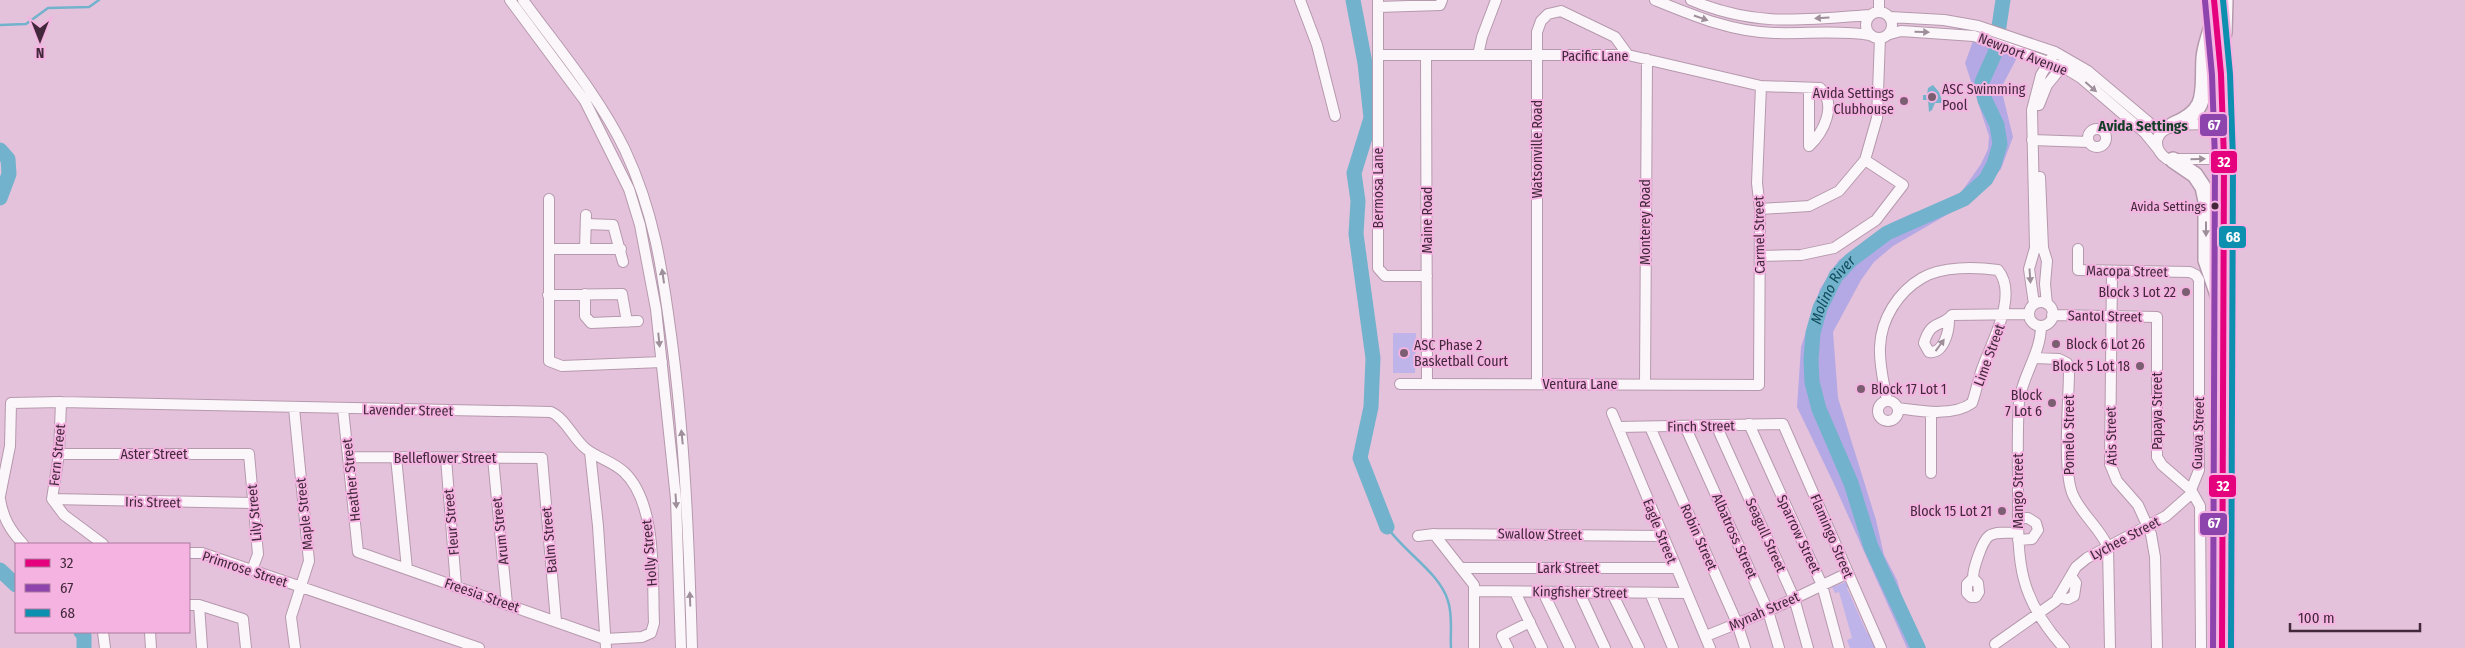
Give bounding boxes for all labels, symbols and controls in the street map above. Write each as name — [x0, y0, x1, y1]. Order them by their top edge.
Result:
north arrow — [15, 15, 65, 65]
one-way arrow — [1693, 15, 1708, 22]
one-way arrow — [1813, 15, 1829, 23]
one-way arrow — [1914, 28, 1930, 36]
street label: Newport Avenue — [1976, 30, 2070, 79]
text: N — [36, 44, 44, 61]
street label: Pacific Lane — [1562, 48, 1628, 65]
place label: ASC Swimming Pool — [1942, 81, 2026, 114]
one-way arrow — [2085, 81, 2098, 92]
place label: Avida Settings Clubhouse — [1813, 85, 1894, 118]
marker: ASC Swimming Pool — [1926, 91, 1938, 103]
marker: Avida Settings Clubhouse — [1898, 95, 1910, 107]
street label: Watsonville Road — [1529, 100, 1546, 198]
line badge: 67 — [2199, 113, 2228, 137]
district label: Avida Settings — [2097, 117, 2188, 135]
text: 67 — [2207, 117, 2221, 134]
street label: Bermosa Lane — [1370, 147, 1387, 228]
line badge: 32 — [2210, 150, 2238, 174]
text: 32 — [2217, 154, 2231, 171]
one-way arrow — [2190, 155, 2206, 163]
street label: Monterey Road — [1637, 179, 1654, 265]
street label: Maine Road — [1419, 187, 1436, 253]
street label: Carmel Street — [1750, 196, 1769, 274]
place label: Avida Settings — [2131, 199, 2206, 214]
marker: Avida Settings — [2210, 201, 2220, 211]
one-way arrow — [2202, 221, 2210, 237]
line badge: 68 — [2218, 225, 2247, 249]
text: 68 — [2226, 229, 2241, 246]
water label: Molino River — [1807, 252, 1860, 326]
street label: Macopa Street — [2086, 262, 2168, 281]
one-way arrow — [659, 267, 667, 283]
one-way arrow — [2027, 268, 2035, 284]
place label: Block 3 Lot 22 — [2098, 284, 2176, 301]
marker: Block 3 Lot 22 — [2180, 286, 2192, 298]
street label: Santol Street — [2068, 307, 2143, 326]
street label: Lime Street — [1970, 321, 2009, 389]
one-way arrow — [655, 332, 663, 348]
place label: Block 6 Lot 26 — [2066, 336, 2145, 353]
place label: ASC Phase 2 Basketball Court — [1414, 337, 1508, 370]
one-way arrow — [1935, 338, 1945, 352]
marker: Block 6 Lot 26 — [2050, 338, 2062, 350]
marker: ASC Phase 2 Basketball Court — [1398, 347, 1410, 359]
place label: Block 5 Lot 18 — [2052, 358, 2130, 375]
marker: Block 5 Lot 18 — [2134, 360, 2146, 372]
street label: Papaya Street — [2149, 372, 2166, 450]
street label: Ventura Lane — [1543, 376, 1617, 393]
place label: Block 17 Lot 1 — [1871, 381, 1946, 398]
marker: Block 17 Lot 1 — [1855, 383, 1867, 395]
place label: Block 7 Lot 6 — [2005, 387, 2042, 420]
street label: Pomelo Street — [2061, 394, 2078, 475]
street label: Guava Street — [2189, 396, 2208, 470]
marker: Block 7 Lot 6 — [2046, 397, 2058, 409]
street label: Lavender Street — [363, 401, 454, 420]
street label: Atis Street — [2102, 406, 2121, 466]
street label: Finch Street — [1667, 417, 1735, 436]
street label: Fern Street — [46, 423, 69, 487]
one-way arrow — [678, 429, 686, 445]
street label: Heather Street — [339, 437, 364, 522]
street label: Aster Street — [120, 446, 188, 463]
street label: Belleflower Street — [394, 450, 497, 467]
street label: Mango Street — [2010, 453, 2027, 529]
line badge: 32 — [2208, 474, 2237, 498]
street label: Maple Street — [292, 477, 317, 551]
text: 32 — [2216, 478, 2230, 495]
street label: Lily Street — [243, 483, 265, 542]
street label: Fleur Street — [440, 488, 463, 556]
street label: Albatross Street — [1708, 491, 1761, 582]
street label: Sparrow Street — [1773, 492, 1824, 577]
street label: Flamingo Street — [1806, 492, 1857, 581]
street label: Iris Street — [125, 494, 181, 511]
one-way arrow — [673, 494, 681, 510]
street label: Arum Street — [488, 496, 513, 566]
street label: Eagle Street — [1639, 496, 1680, 566]
street label: Seagull Street — [1742, 496, 1790, 575]
street label: Robin Street — [1676, 501, 1721, 573]
place label: Block 15 Lot 21 — [1910, 503, 1992, 520]
marker: Block 15 Lot 21 — [1996, 505, 2008, 517]
street label: Balm Street — [538, 506, 561, 574]
line badge: 67 — [2199, 512, 2228, 536]
street label: Lychee Street — [2088, 513, 2163, 564]
text: 67 — [2207, 515, 2221, 532]
street label: Holly Street — [638, 518, 661, 587]
street label: Swallow Street — [1498, 525, 1583, 544]
legend — [15, 543, 190, 633]
street label: Primrose Street — [200, 548, 290, 591]
text: 32 — [60, 554, 74, 572]
street label: Lark Street — [1537, 560, 1599, 577]
street label: Freesia Street — [442, 575, 522, 616]
text: 67 — [60, 579, 73, 597]
street label: Kingfisher Street — [1532, 583, 1628, 602]
street label: Mynah Street — [1726, 588, 1803, 635]
one-way arrow — [686, 591, 694, 607]
scale bar — [2290, 600, 2420, 632]
text: 68 — [60, 604, 75, 622]
text: 100 m — [2298, 609, 2335, 627]

